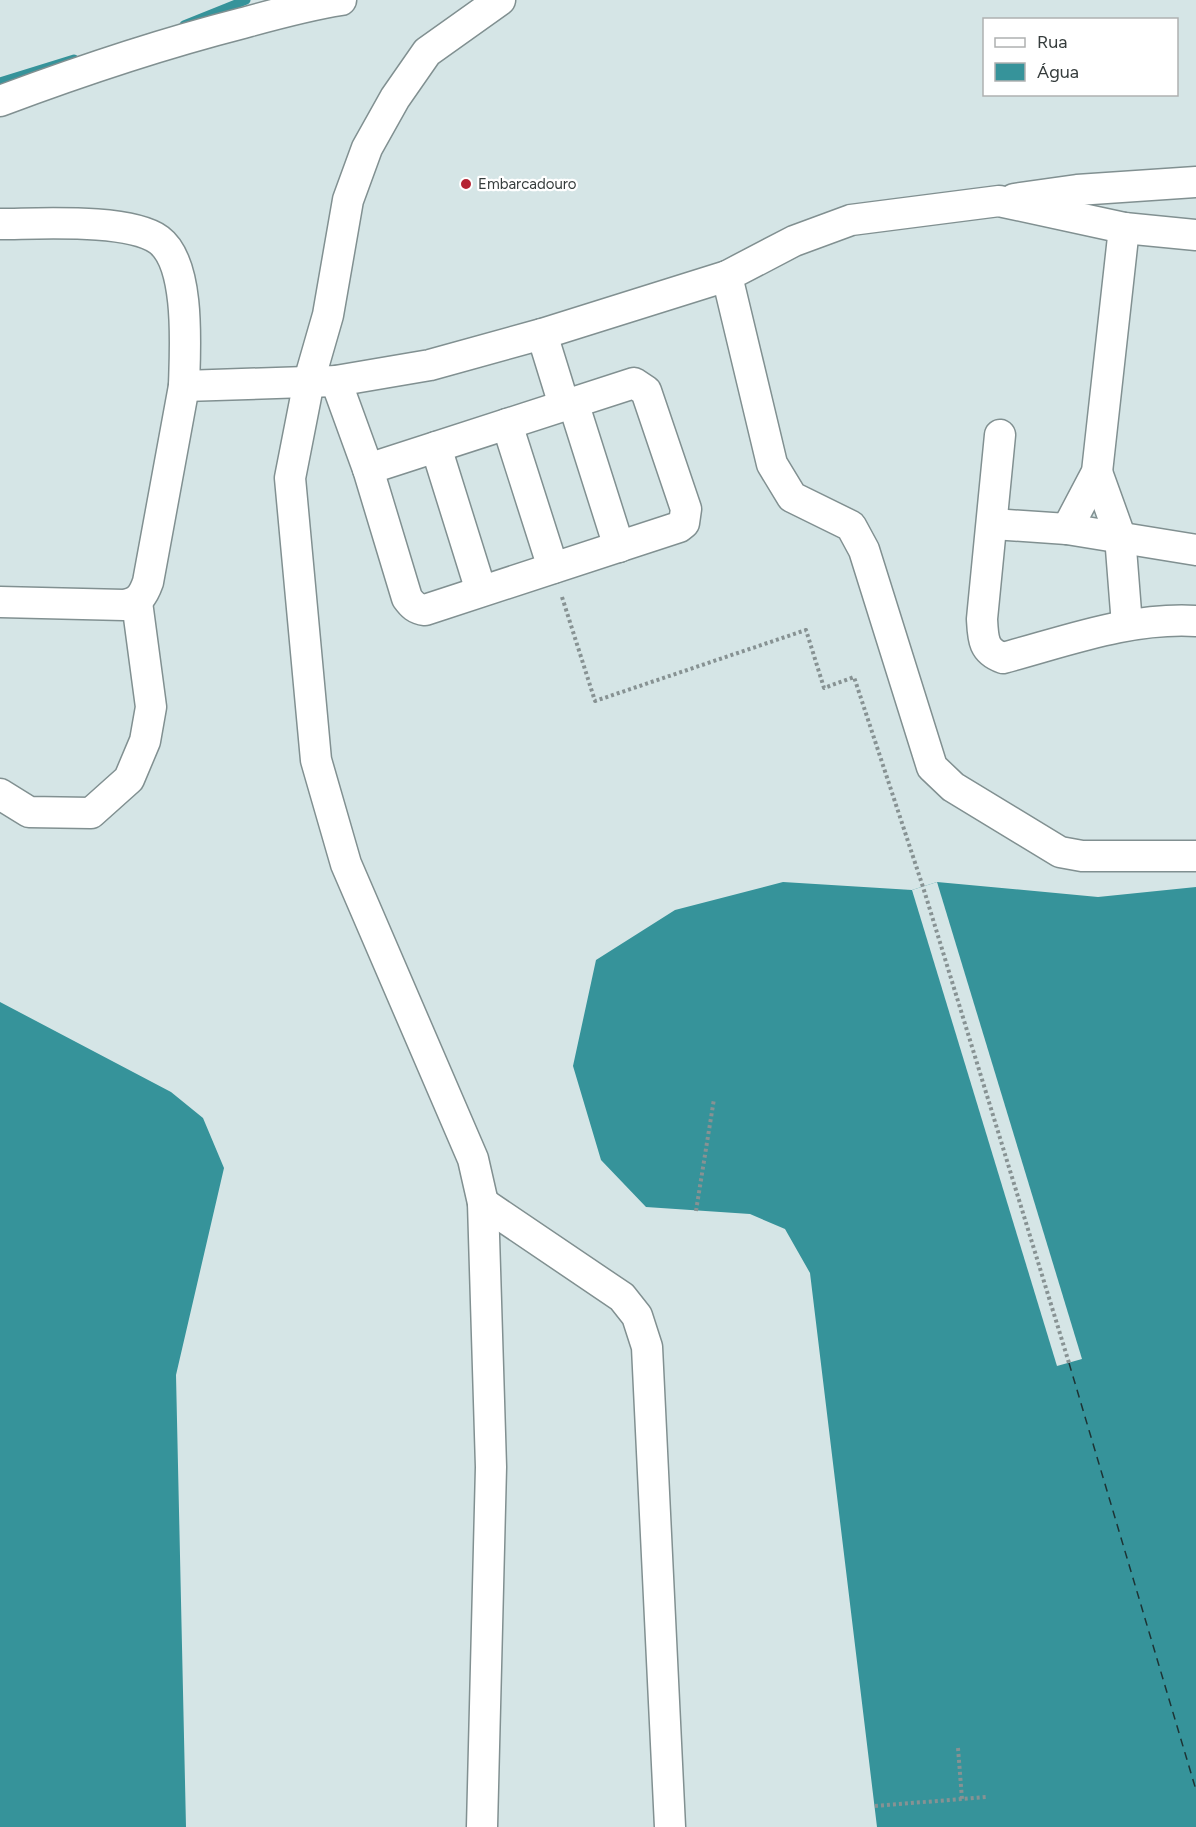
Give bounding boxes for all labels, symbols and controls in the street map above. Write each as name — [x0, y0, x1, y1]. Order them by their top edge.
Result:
legend — [983, 18, 1178, 96]
text: Rua — [1037, 31, 1068, 53]
text: Água — [1037, 61, 1079, 83]
place label: Embarcadouro — [478, 175, 577, 193]
marker: Embarcadouro — [459, 177, 473, 191]

